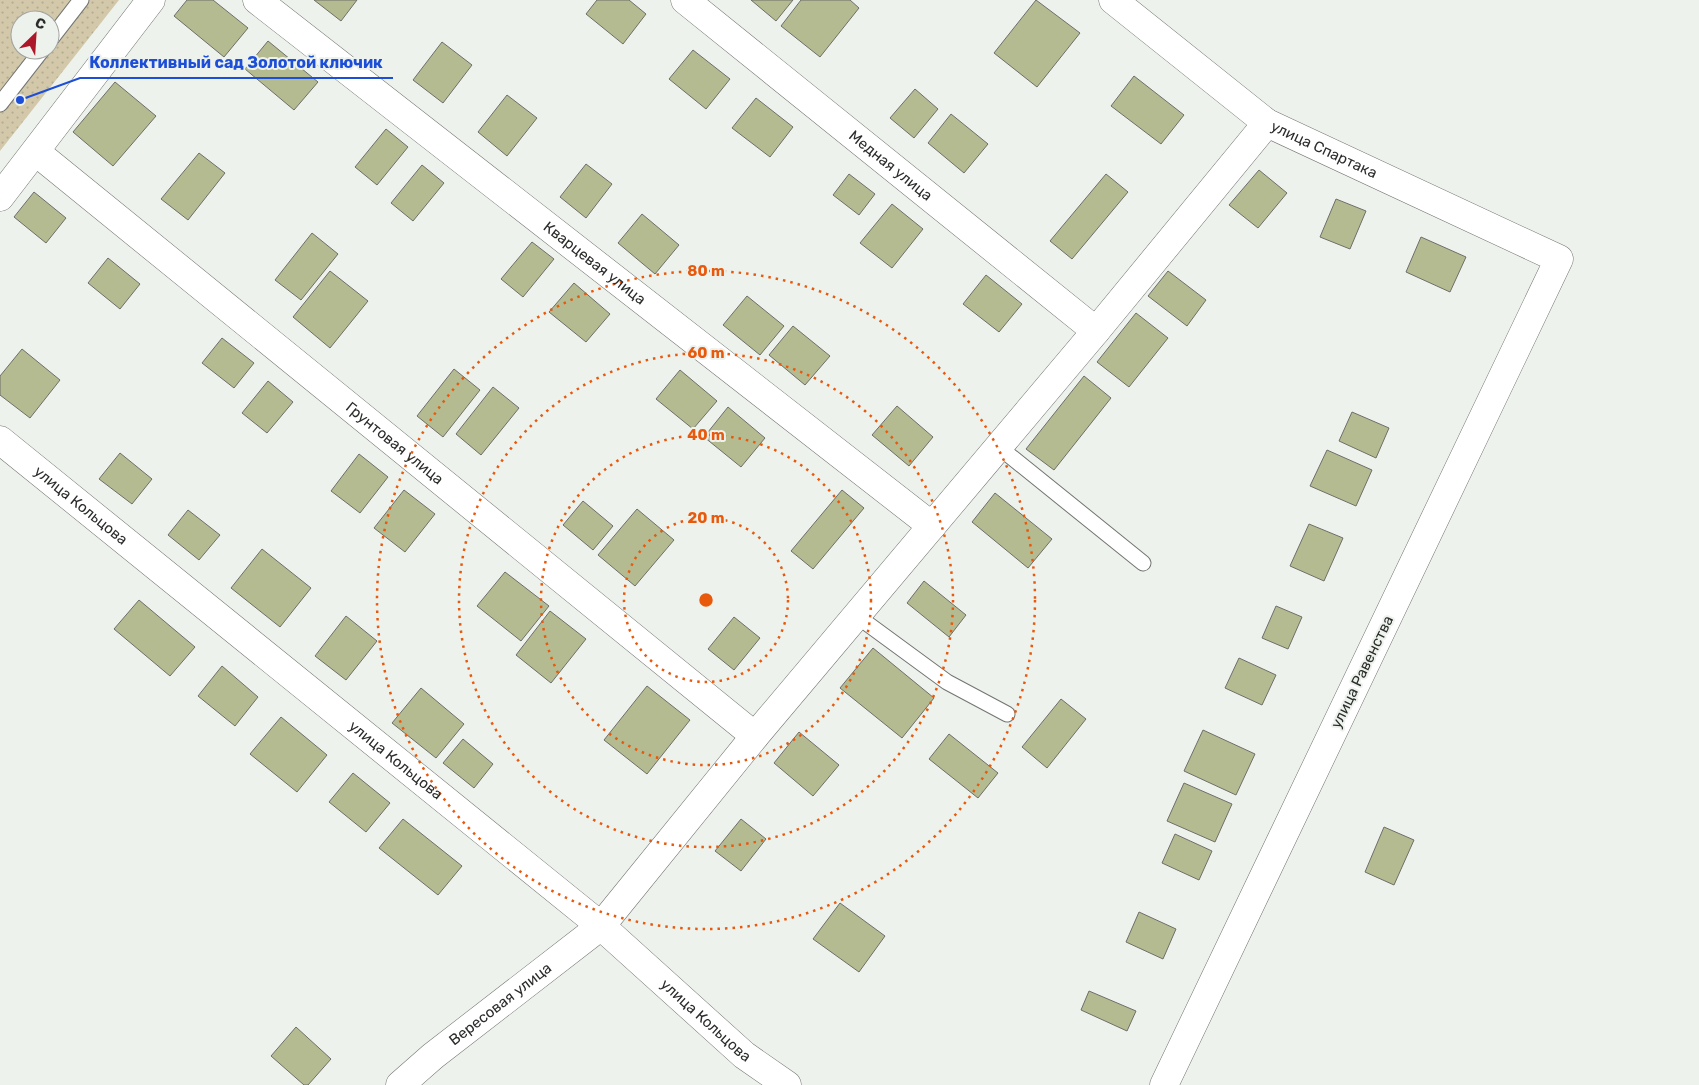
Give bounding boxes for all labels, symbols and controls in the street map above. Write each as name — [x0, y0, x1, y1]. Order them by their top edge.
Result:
north arrow — [10, 10, 60, 60]
text: С — [32, 14, 48, 34]
callout: Коллективный сад Золотой ключик — [80, 47, 393, 78]
text: Коллективный сад Золотой ключик — [89, 53, 383, 72]
street label: улица Спартака — [1268, 117, 1380, 182]
street label: Медная улица — [845, 127, 936, 205]
street label: Кварцевая улица — [540, 218, 649, 308]
text: 80 m — [687, 262, 725, 280]
text: 60 m — [688, 344, 724, 362]
street label: Грунтовая улица — [342, 398, 447, 488]
text: 40 m — [687, 426, 725, 444]
street label: улица Кольцова — [30, 462, 131, 549]
text: 20 m — [688, 509, 724, 527]
centre of rings — [697, 591, 715, 609]
street label: улица Равенства — [1327, 613, 1397, 731]
street label: улица Кольцова — [345, 717, 446, 803]
street label: Вересовая улица — [446, 959, 555, 1049]
street label: улица Кольцова — [657, 975, 754, 1066]

